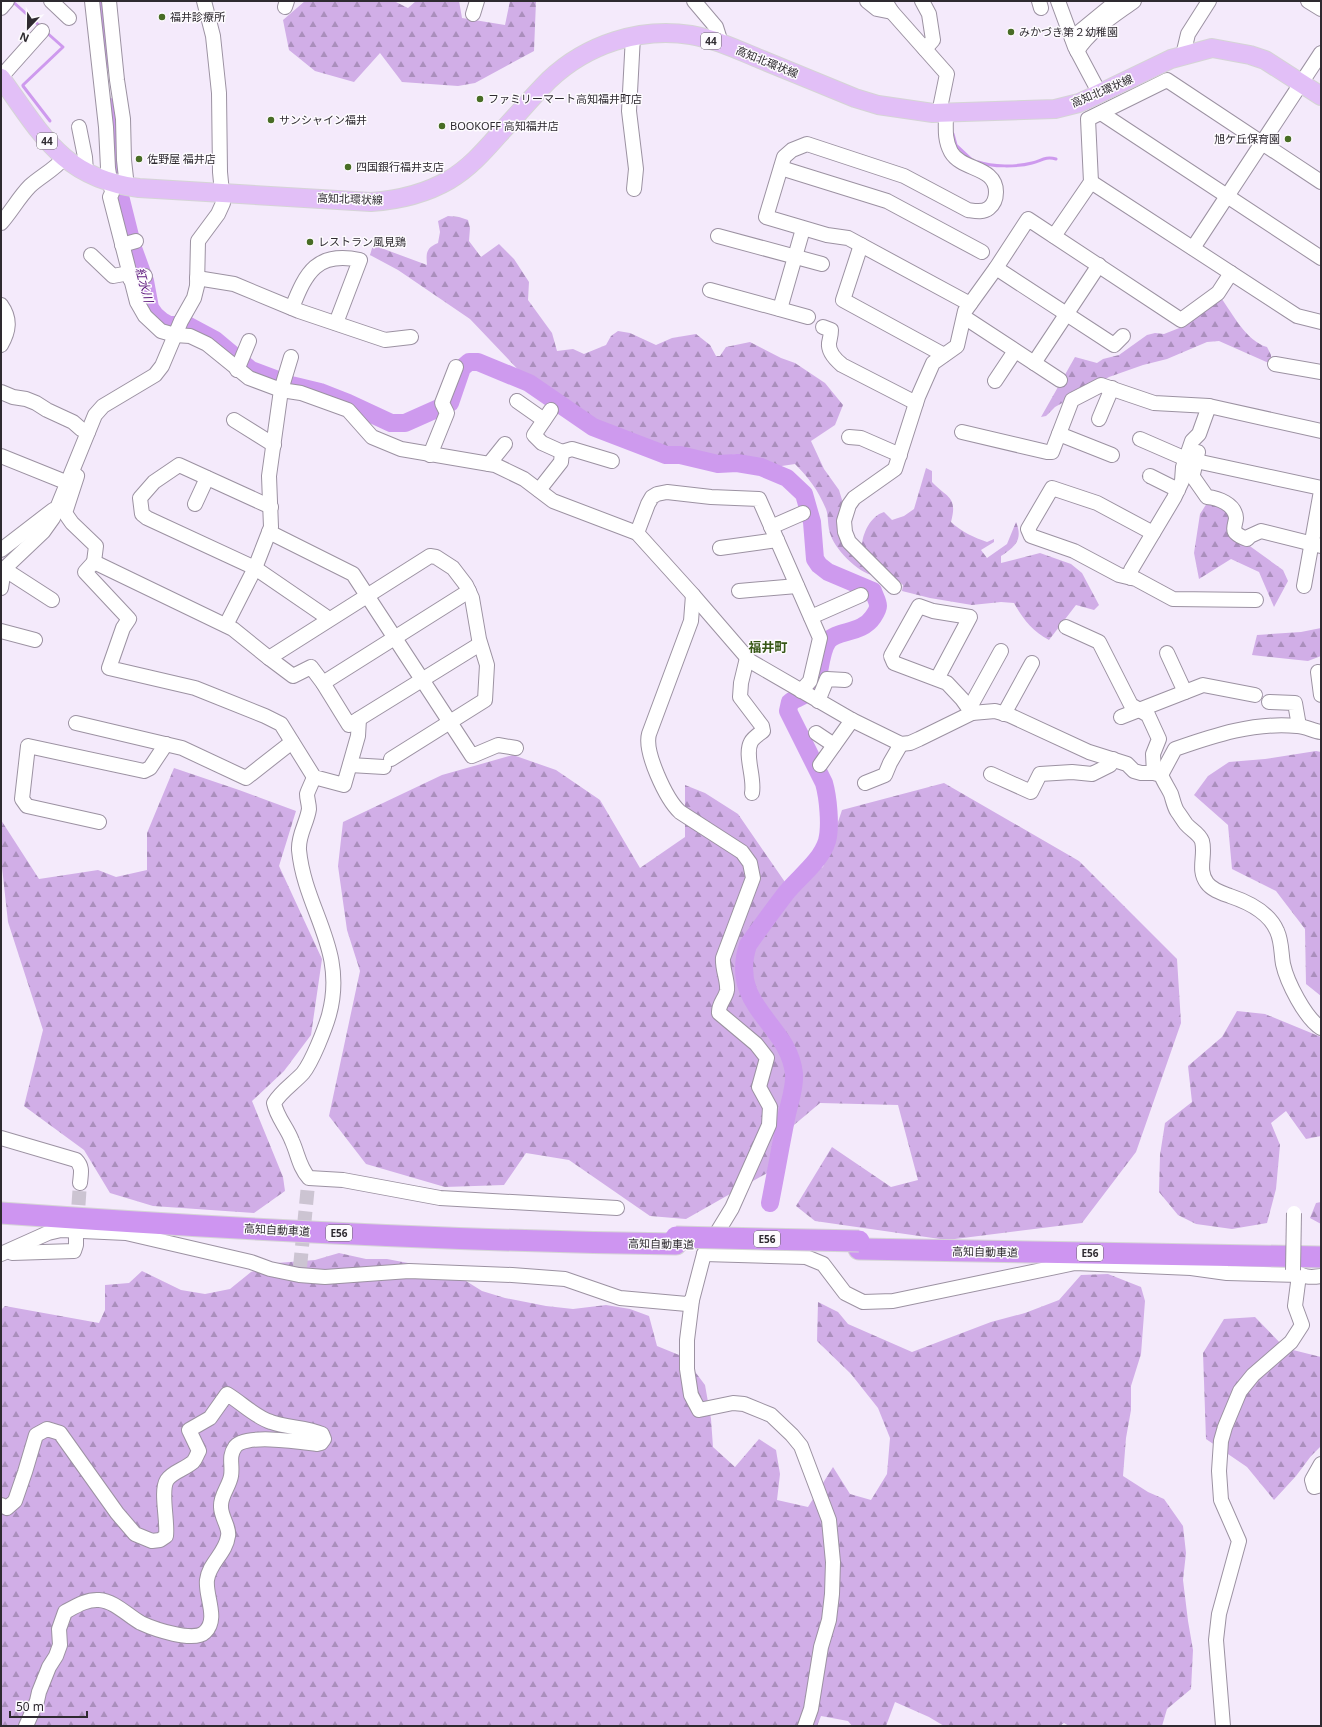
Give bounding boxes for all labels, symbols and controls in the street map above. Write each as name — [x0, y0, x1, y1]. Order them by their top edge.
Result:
north arrow — [8, 8, 48, 48]
place label: 福井診療所 — [170, 9, 226, 24]
marker: 福井診療所 — [157, 12, 167, 22]
place label: みかづき第２幼稚園 — [1019, 24, 1118, 39]
marker: みかづき第２幼稚園 — [1006, 27, 1016, 37]
text: N — [17, 29, 31, 46]
road number: 44 — [701, 33, 721, 49]
street label: 高知北環状線 — [734, 42, 801, 81]
street label: 高知北環状線 — [1068, 71, 1135, 110]
place label: ファミリーマート高知福井町店 — [488, 91, 642, 106]
marker: ファミリーマート高知福井町店 — [475, 94, 485, 104]
place label: サンシャイン福井 — [279, 112, 367, 127]
marker: サンシャイン福井 — [266, 115, 276, 125]
place label: BOOKOFF 高知福井店 — [450, 118, 559, 133]
marker: BOOKOFF 高知福井店 — [437, 121, 447, 131]
place label: 旭ケ丘保育園 — [1214, 131, 1280, 146]
road number: 44 — [37, 133, 57, 149]
marker: 旭ケ丘保育園 — [1283, 134, 1293, 144]
place label: 佐野屋 福井店 — [147, 151, 216, 166]
marker: 佐野屋 福井店 — [134, 154, 144, 164]
place label: 四国銀行福井支店 — [356, 159, 444, 174]
marker: 四国銀行福井支店 — [343, 162, 353, 172]
street label: 高知北環状線 — [317, 190, 383, 207]
place label: レストラン風見鶏 — [318, 234, 406, 249]
marker: レストラン風見鶏 — [305, 237, 315, 247]
water label: 紅水川 — [132, 265, 158, 306]
district label: 福井町 — [748, 638, 788, 656]
street label: 高知自動車道 — [244, 1220, 310, 1239]
road number: E56 — [326, 1225, 352, 1241]
road number: E56 — [754, 1231, 780, 1247]
street label: 高知自動車道 — [628, 1235, 694, 1252]
street label: 高知自動車道 — [952, 1243, 1018, 1260]
road number: E56 — [1077, 1245, 1103, 1261]
scale bar — [10, 1693, 87, 1719]
text: 50 m — [16, 1698, 44, 1715]

